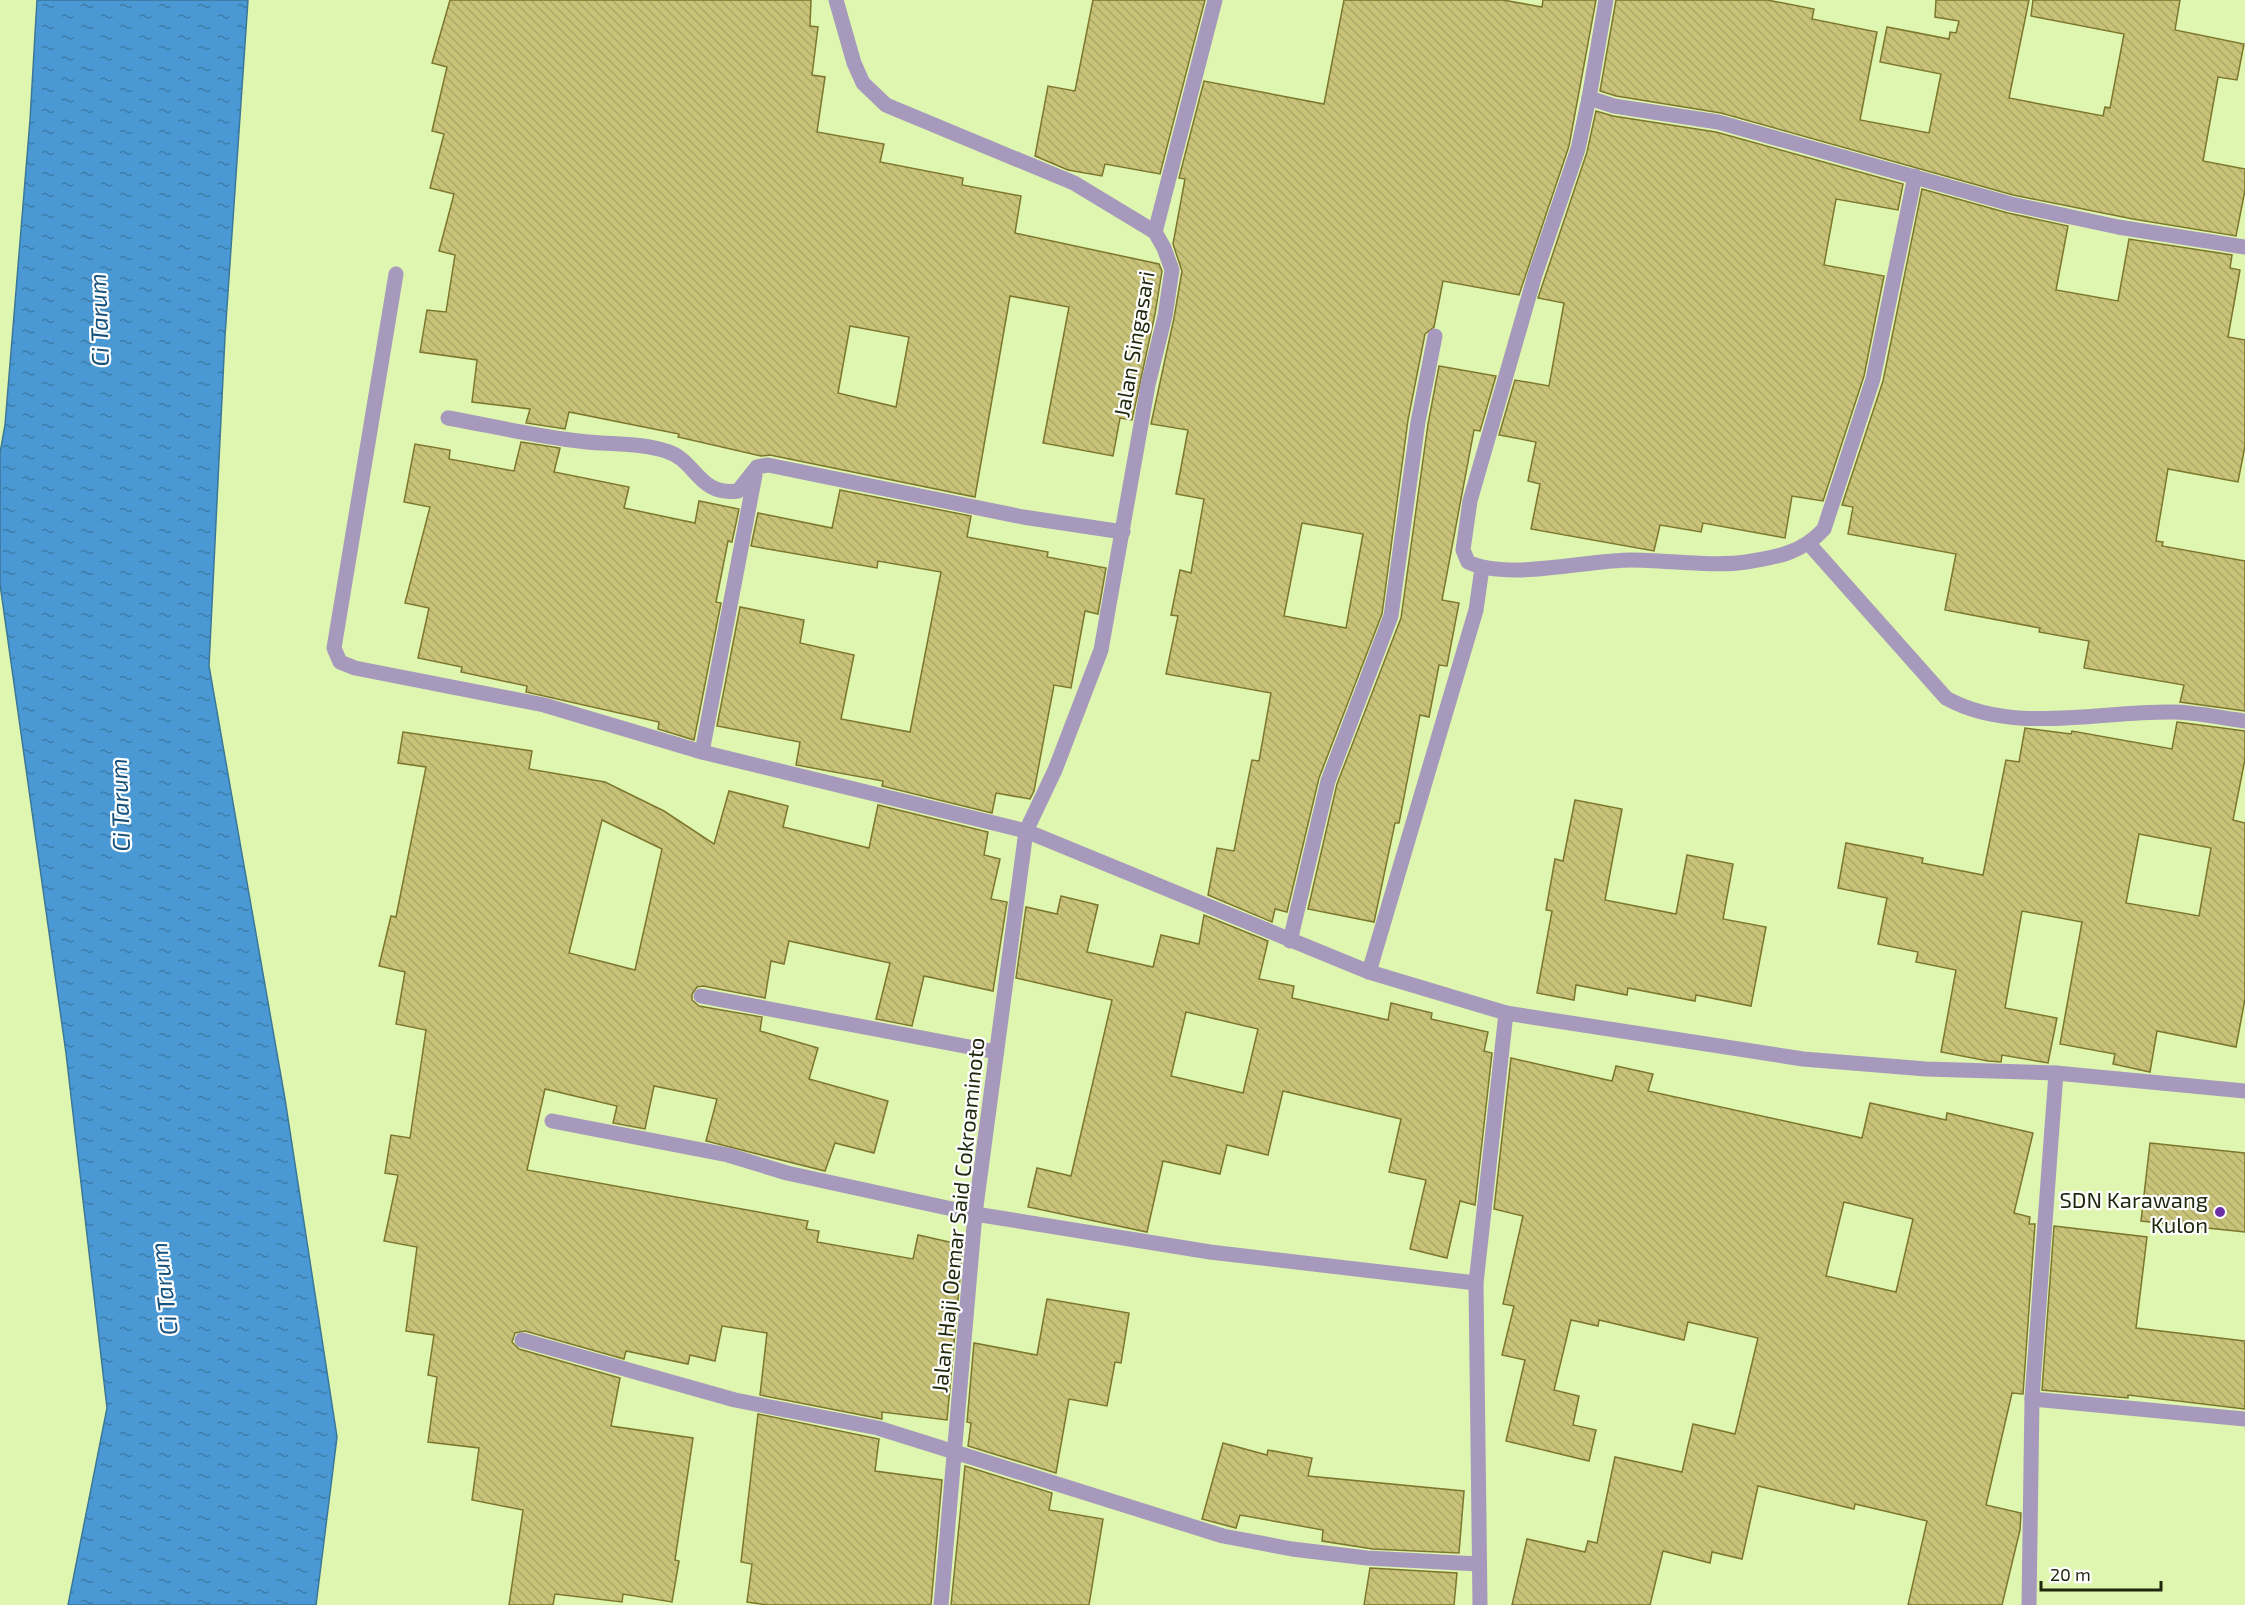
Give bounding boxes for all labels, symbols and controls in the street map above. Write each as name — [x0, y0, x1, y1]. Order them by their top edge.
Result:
street label: Jalan Singasari — [1107, 269, 1159, 419]
water label: Ci Tarum — [82, 273, 114, 367]
water label: Ci Tarum — [103, 758, 135, 852]
street label: Jalan Haji Oemar Said Cokroaminoto — [925, 1036, 990, 1394]
place label: SDN Karawang Kulon — [2059, 1186, 2208, 1237]
marker: SDN Karawang Kulon — [2213, 1205, 2227, 1219]
water label: Ci Tarum — [143, 1241, 183, 1337]
scale bar — [2041, 1554, 2161, 1592]
text: 20 m — [2050, 1563, 2091, 1585]

